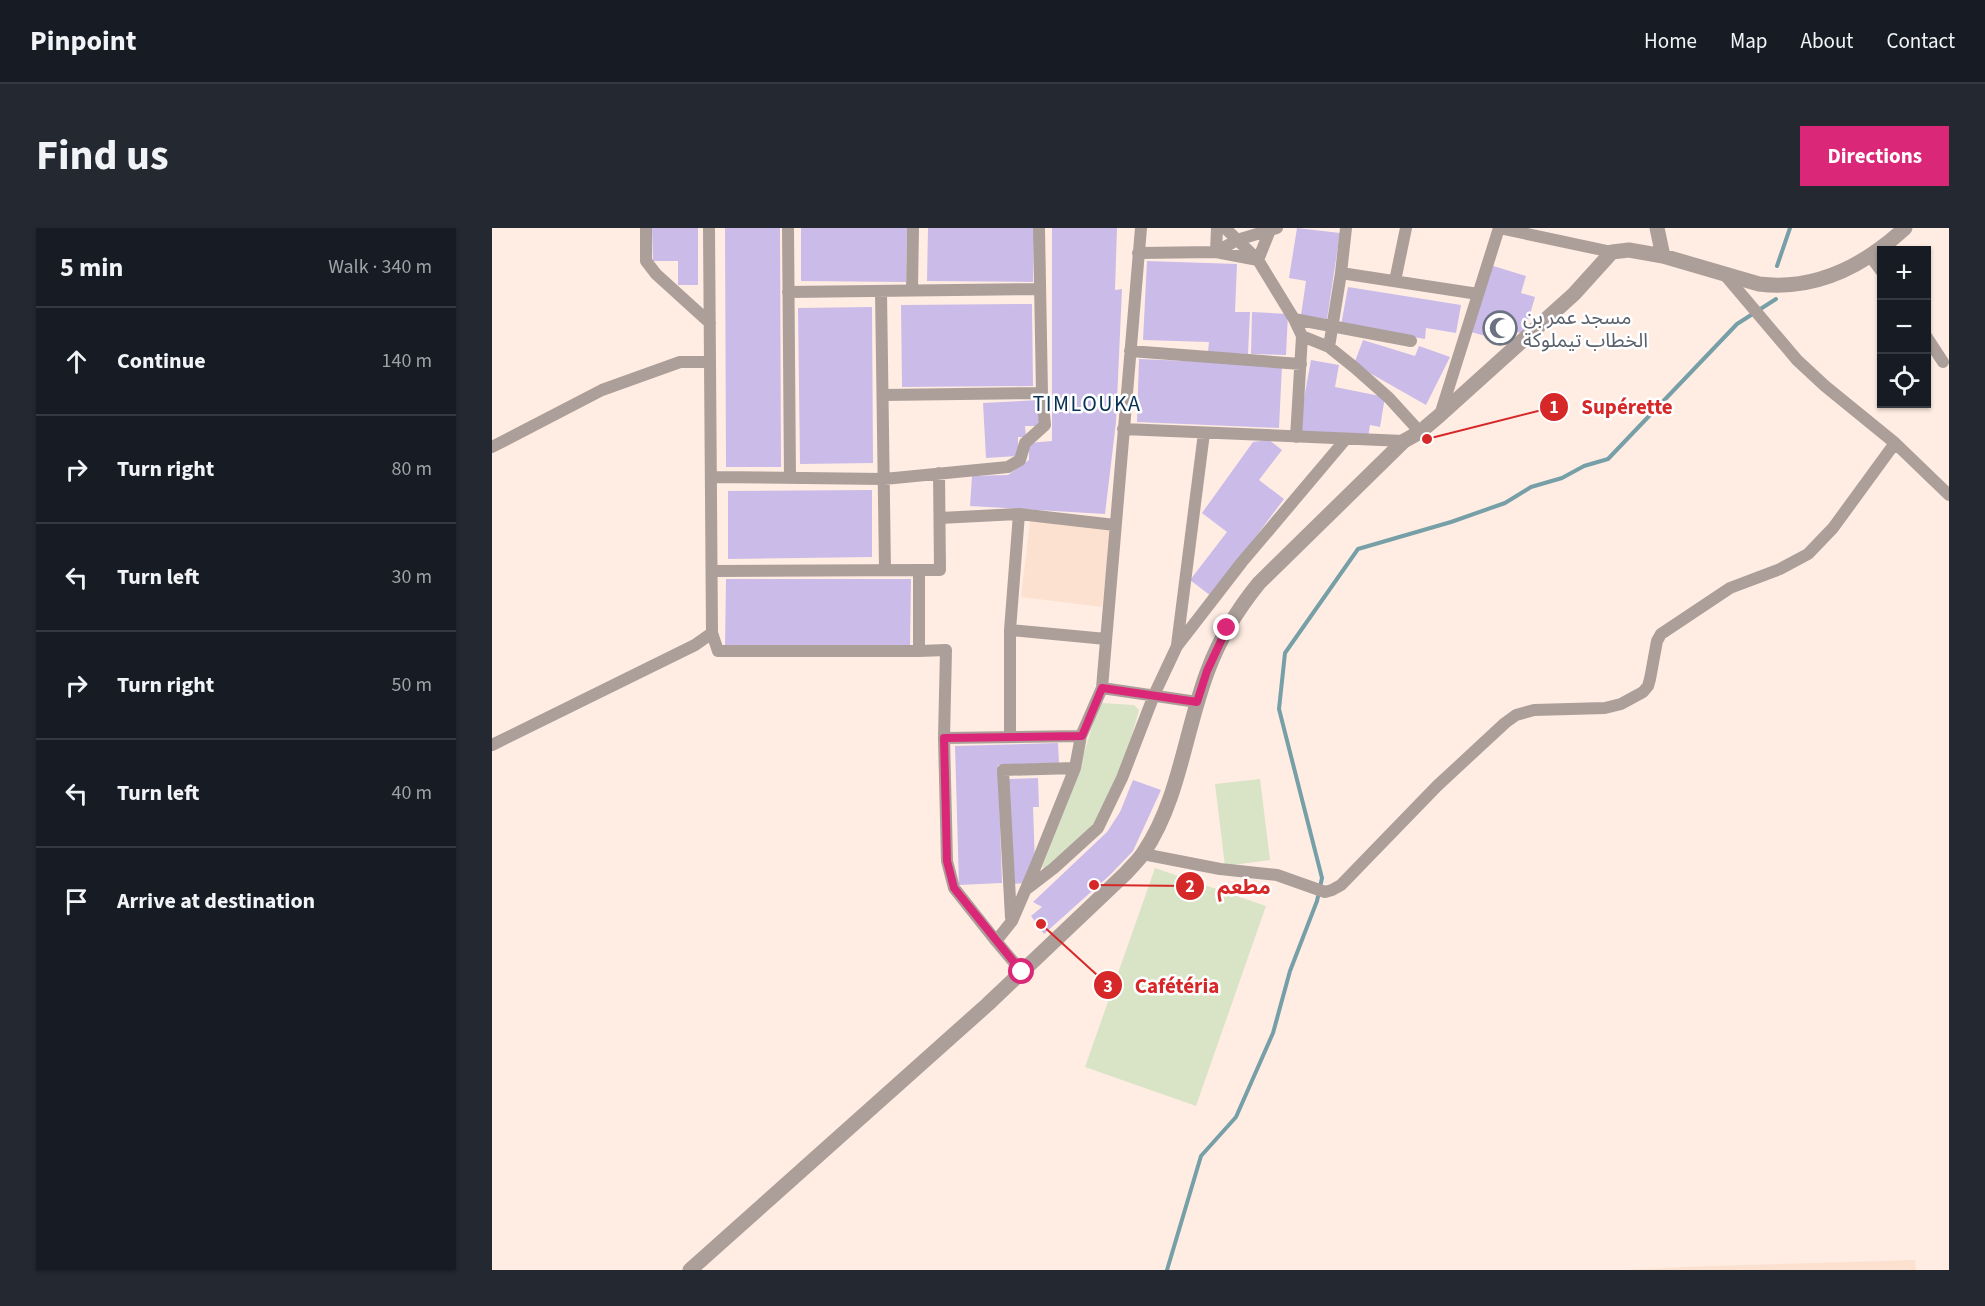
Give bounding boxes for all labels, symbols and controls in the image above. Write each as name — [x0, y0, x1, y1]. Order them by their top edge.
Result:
text: Pinpoint — [30, 21, 137, 61]
text: Home — [1644, 26, 1697, 56]
text: Map — [1730, 26, 1768, 56]
text: About — [1801, 26, 1853, 56]
text: Contact — [1886, 26, 1955, 56]
text: Find us — [36, 126, 169, 186]
button: Directions — [1800, 126, 1949, 186]
map controls — [1877, 246, 1931, 408]
button: + — [1877, 246, 1931, 300]
text: 5 min — [60, 249, 123, 286]
text: Walk · 340 m — [328, 253, 432, 281]
button: − — [1877, 300, 1931, 354]
place label: مسجد عمر بن الخطاب تيملوكة — [1523, 304, 1648, 355]
mosque icon: مسجد عمر بن الخطاب تيملوكة — [1482, 310, 1518, 346]
icon: ahead — [60, 345, 93, 378]
text: Continue — [117, 345, 206, 377]
text: 140 m — [382, 347, 432, 375]
button: locate — [1877, 354, 1931, 408]
callout: Supérette — [1539, 387, 1684, 426]
district label: TIMLOUKA — [1033, 388, 1141, 420]
text: Supérette — [1581, 392, 1673, 422]
text: 1 — [1549, 395, 1559, 420]
icon: right — [60, 453, 93, 486]
text: Turn right — [117, 453, 214, 485]
text: 80 m — [392, 455, 432, 483]
icon: left — [60, 561, 93, 594]
text: Turn left — [117, 561, 199, 593]
text: 30 m — [392, 563, 432, 591]
route end — [1213, 614, 1239, 640]
icon: right — [60, 669, 93, 702]
text: Turn right — [117, 669, 214, 701]
text: 50 m — [392, 671, 432, 699]
icon: left — [60, 777, 93, 810]
text: Turn left — [117, 777, 199, 809]
text: 40 m — [392, 779, 432, 807]
callout: مطعم — [1175, 867, 1283, 906]
text: مطعم — [1217, 872, 1271, 902]
text: 2 — [1185, 874, 1195, 899]
icon: arrive — [60, 885, 93, 918]
text: Arrive at destination — [117, 885, 315, 917]
route start — [1008, 958, 1034, 984]
callout: Cafétéria — [1093, 966, 1232, 1005]
text: Cafétéria — [1135, 971, 1219, 1001]
text: 3 — [1103, 974, 1113, 999]

